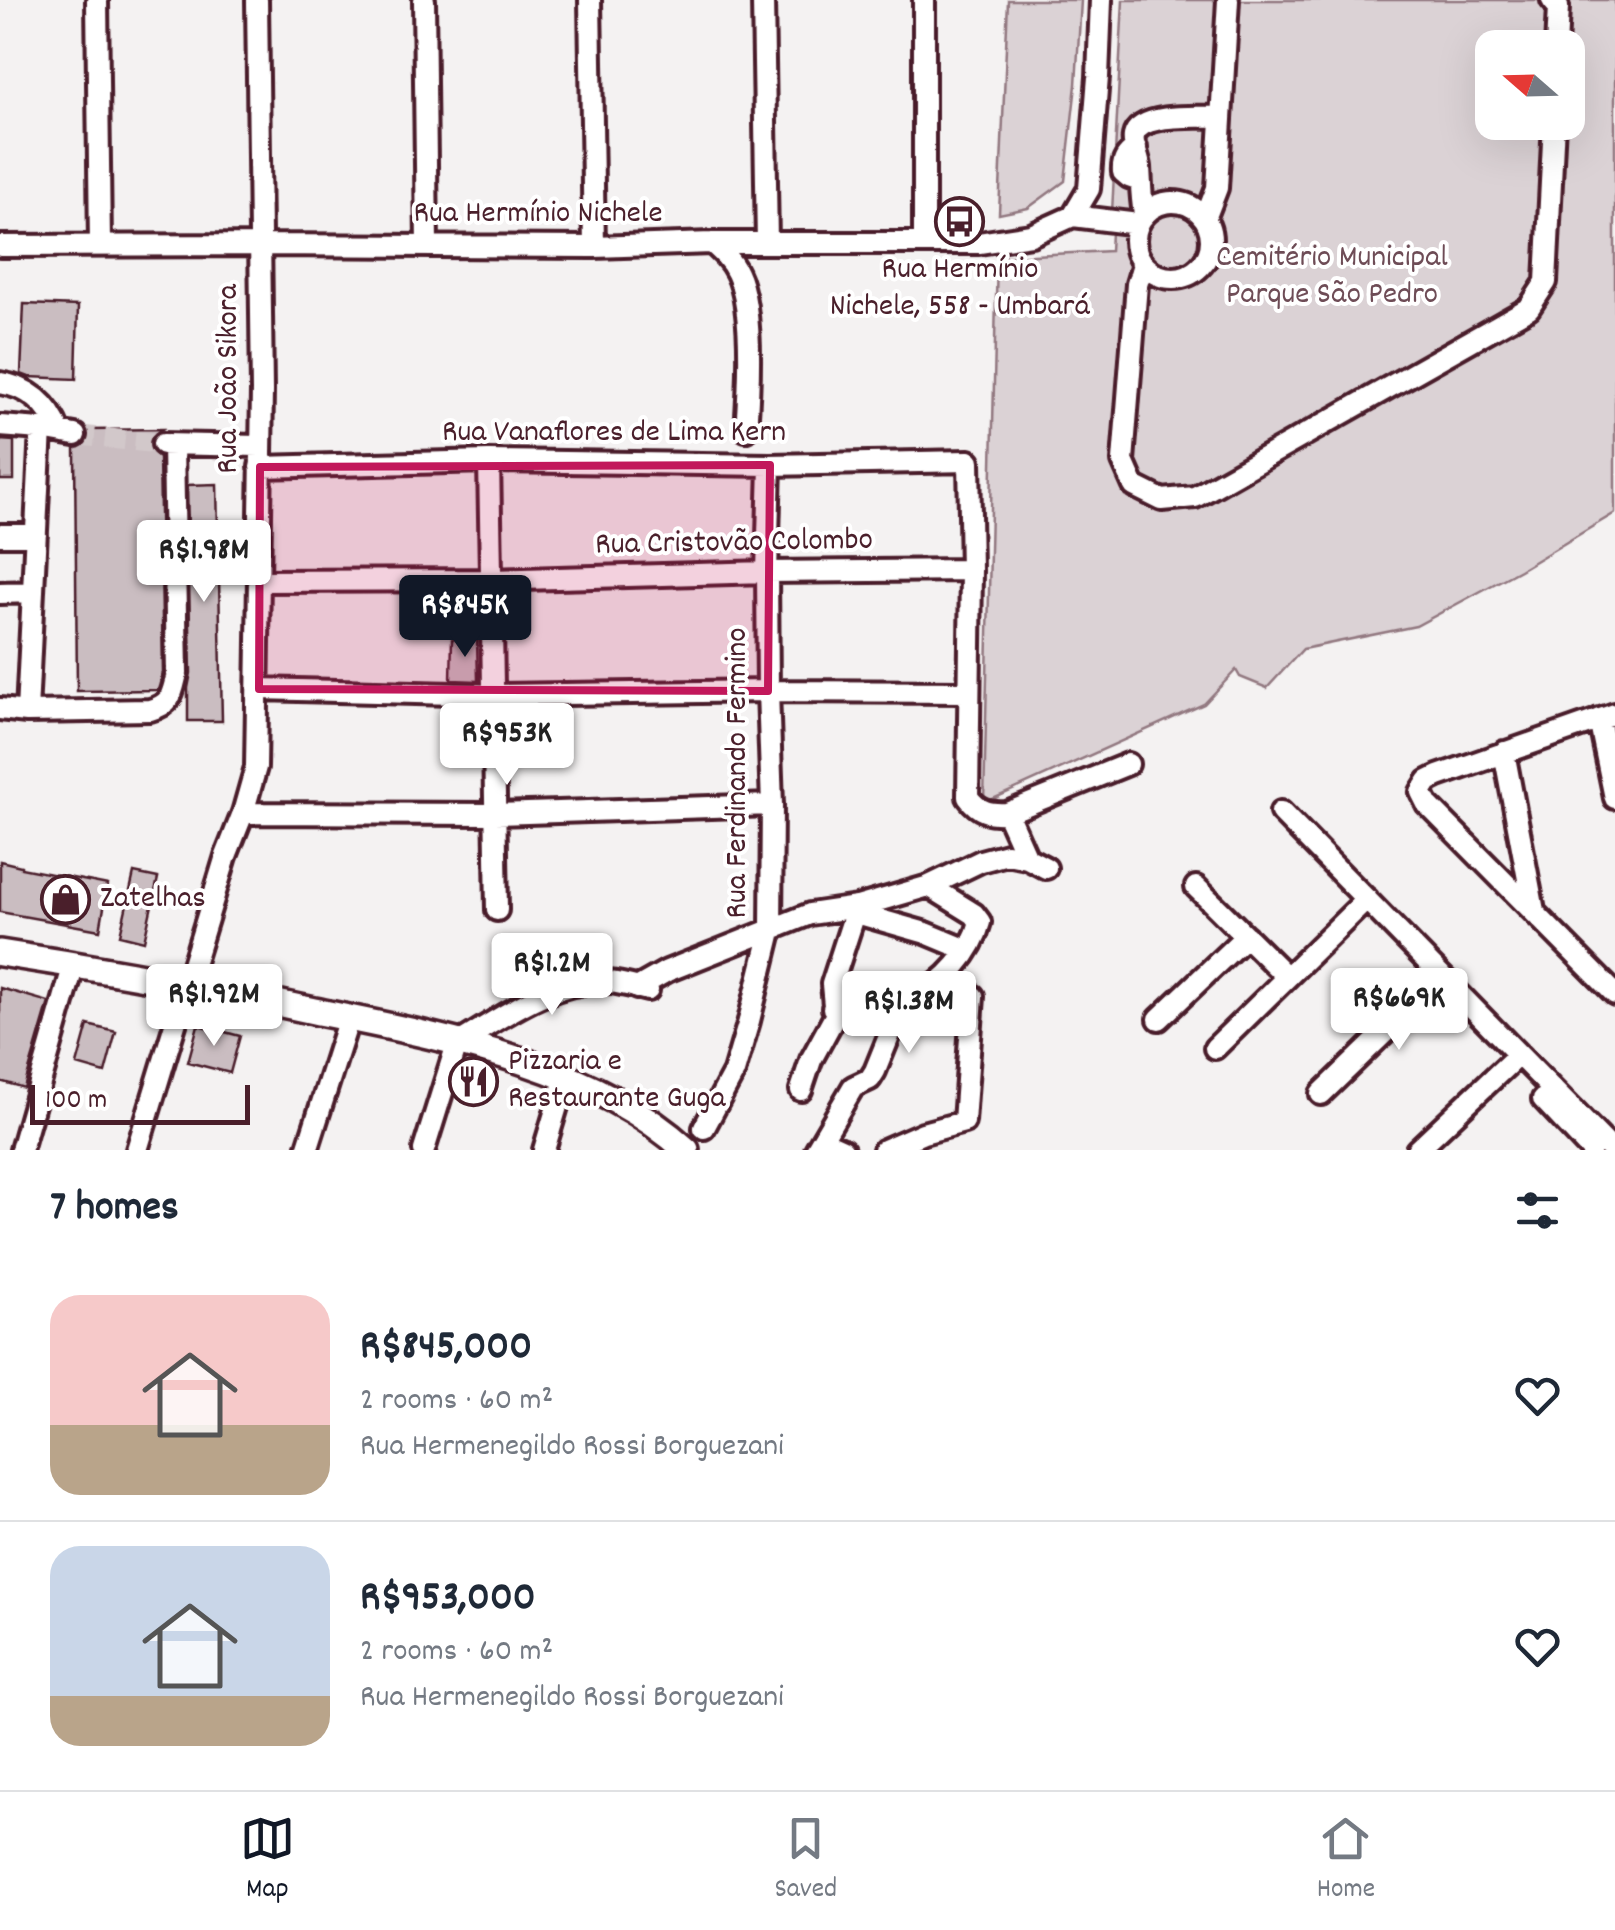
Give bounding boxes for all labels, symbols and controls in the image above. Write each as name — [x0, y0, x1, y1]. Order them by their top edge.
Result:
north arrow — [1475, 30, 1585, 140]
map controls — [1475, 30, 1585, 140]
street label: Rua Hermínio Nichele — [413, 192, 663, 238]
bus stop icon: Rua Hermínio Nichele, 558 - Umbará — [934, 195, 986, 247]
park label: Cemitério Municipal Parque São Pedro — [1216, 236, 1448, 319]
place label: Rua Hermínio Nichele, 558 - Umbará — [830, 248, 1090, 331]
street label: Rua João Sikora — [207, 283, 253, 474]
street label: Rua Vanaflores de Lima Kern — [442, 411, 786, 457]
street label: Rua Cristovão Colombo — [595, 519, 873, 569]
pin: R$1.98M — [112, 520, 296, 605]
text: R$1.98M — [159, 529, 249, 575]
pin: R$845K — [384, 575, 546, 660]
text: R$845K — [421, 584, 509, 630]
street label: Rua Ferdinando Fermino — [716, 627, 762, 919]
pin: R$953K — [426, 703, 588, 788]
text: R$953K — [462, 712, 552, 758]
shop icon: Zatelhas — [39, 874, 91, 926]
place label: Zatelhas — [100, 877, 206, 923]
pin: R$1.2M — [471, 933, 633, 1018]
text: R$1.2M — [514, 942, 590, 988]
pin: R$1.92M — [122, 964, 306, 1049]
pin: R$669K — [1318, 968, 1480, 1053]
pin: R$1.38M — [817, 971, 1001, 1056]
text: R$1.92M — [168, 973, 260, 1019]
text: R$669K — [1353, 977, 1445, 1023]
text: R$1.38M — [864, 980, 954, 1026]
place label: Pizzaria e Restaurante Guga — [508, 1040, 727, 1123]
restaurant icon: Pizzaria e Restaurante Guga — [447, 1055, 499, 1107]
scale bar — [30, 1080, 250, 1124]
text: 100 m — [45, 1082, 107, 1122]
text: 7 homes — [50, 1180, 179, 1240]
icon: filters — [1510, 1183, 1565, 1238]
text: R$845,000 — [360, 1319, 532, 1379]
icon: home — [130, 1335, 250, 1455]
icon: heart — [1510, 1368, 1565, 1423]
text: 2 rooms · 60 m² — [360, 1379, 553, 1425]
text: Rua Hermenegildo Rossi Borguezani — [360, 1425, 784, 1471]
text: R$953,000 — [360, 1570, 536, 1630]
icon: home — [130, 1586, 250, 1706]
icon: heart — [1510, 1619, 1565, 1674]
text: 2 rooms · 60 m² — [360, 1630, 553, 1676]
text: Rua Hermenegildo Rossi Borguezani — [360, 1676, 784, 1722]
tab: Map — [240, 1811, 295, 1911]
tab: Saved — [775, 1811, 837, 1911]
tab: Home — [1317, 1811, 1375, 1911]

